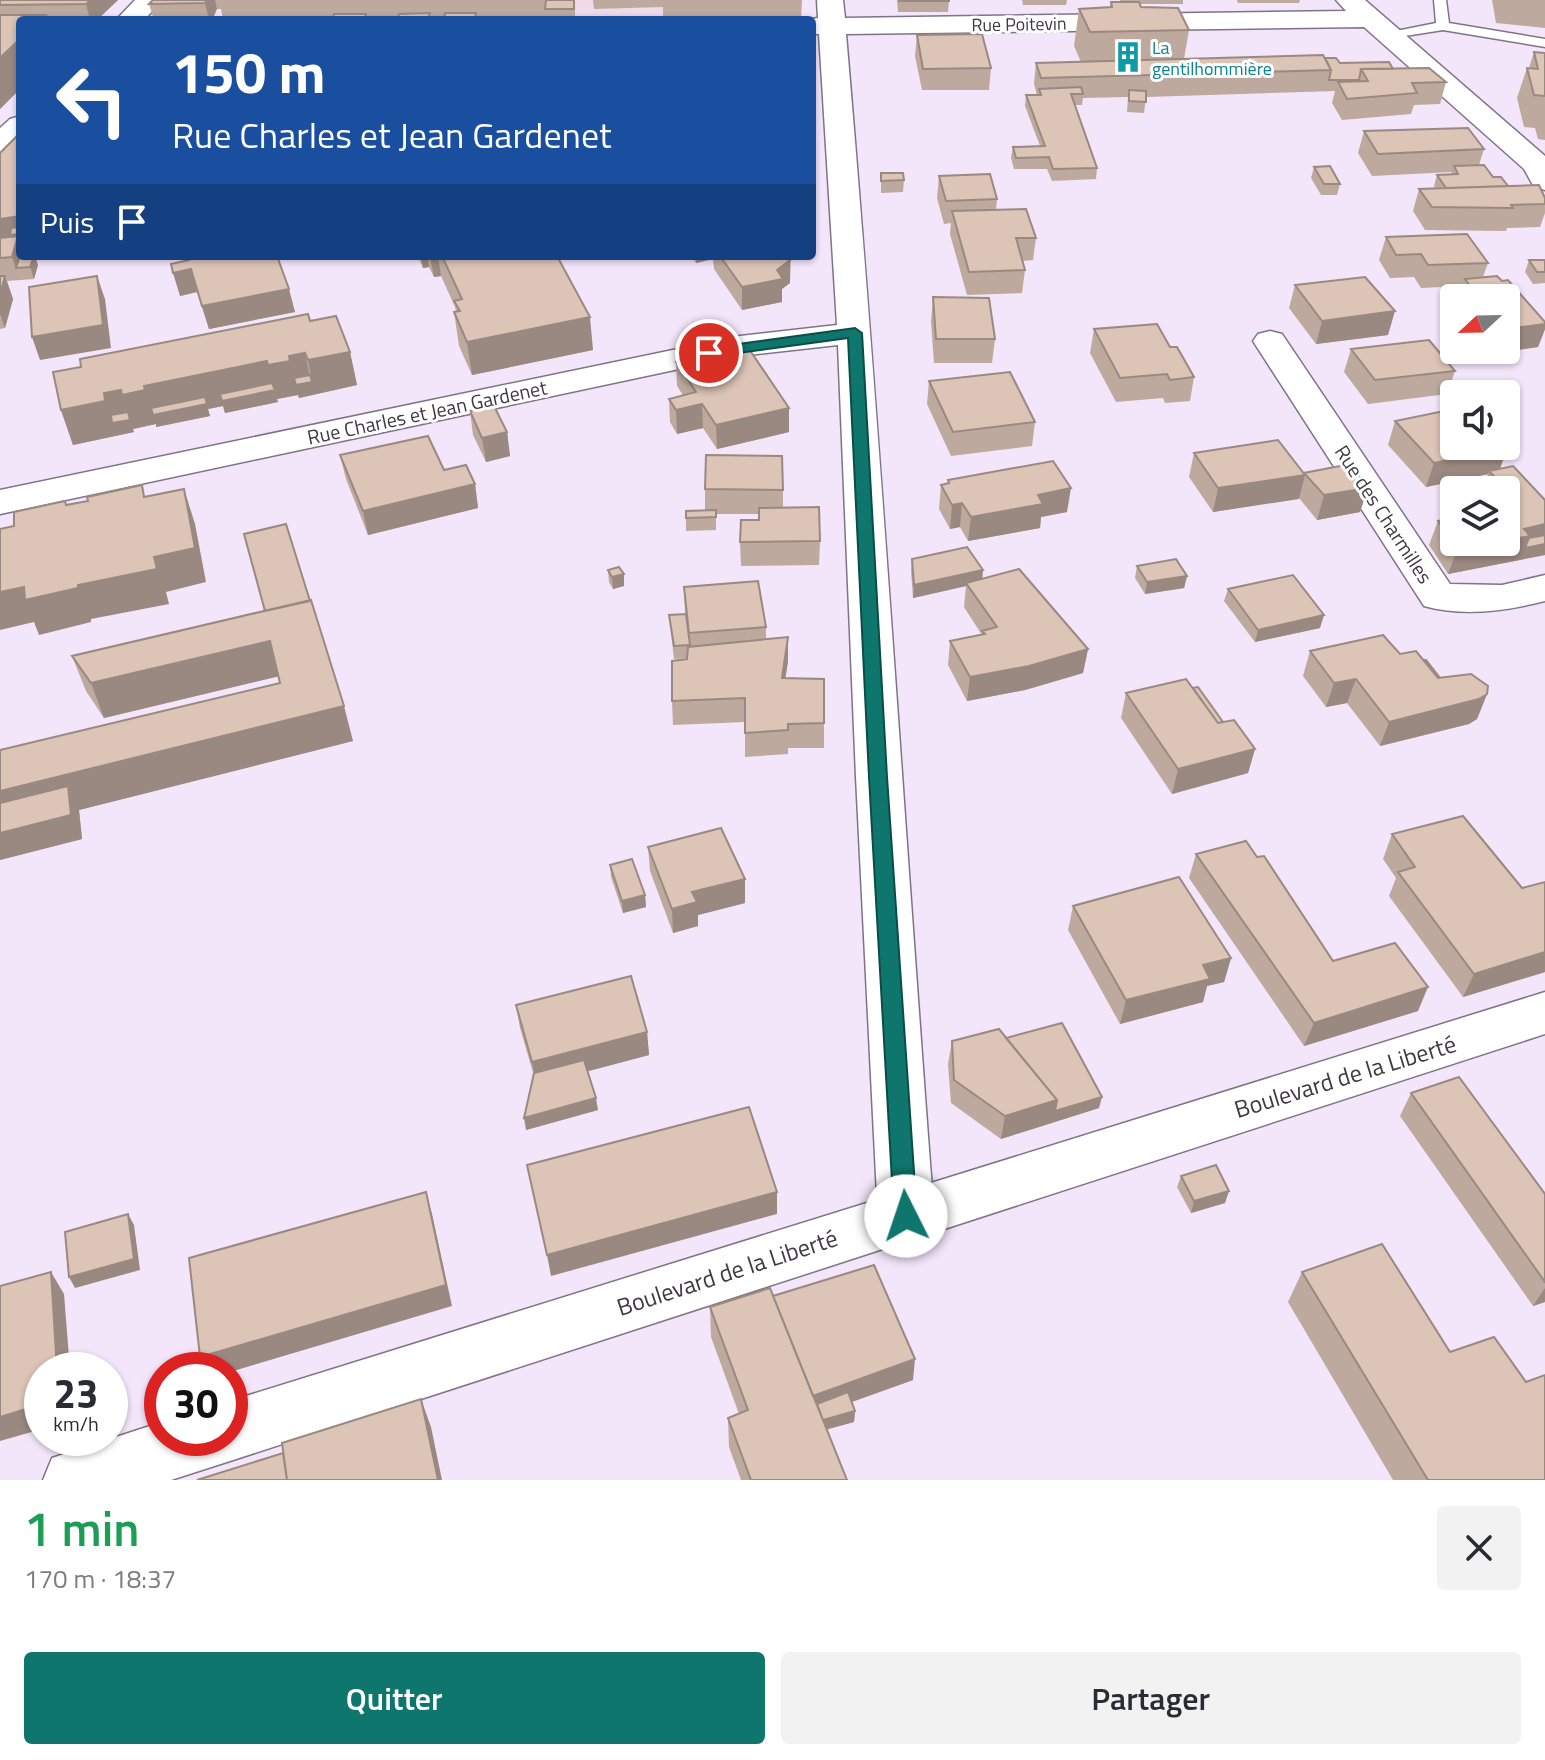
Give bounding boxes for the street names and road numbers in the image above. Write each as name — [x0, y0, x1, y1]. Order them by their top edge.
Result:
street label: Rue Poitevin — [971, 10, 1067, 38]
street label: Rue Charles et Jean Gardenet — [304, 371, 550, 453]
street label: Rue des Charmilles — [1327, 438, 1441, 590]
street label: Boulevard de la Liberté — [1230, 1025, 1460, 1127]
street label: Boulevard de la Liberté — [612, 1219, 842, 1325]

